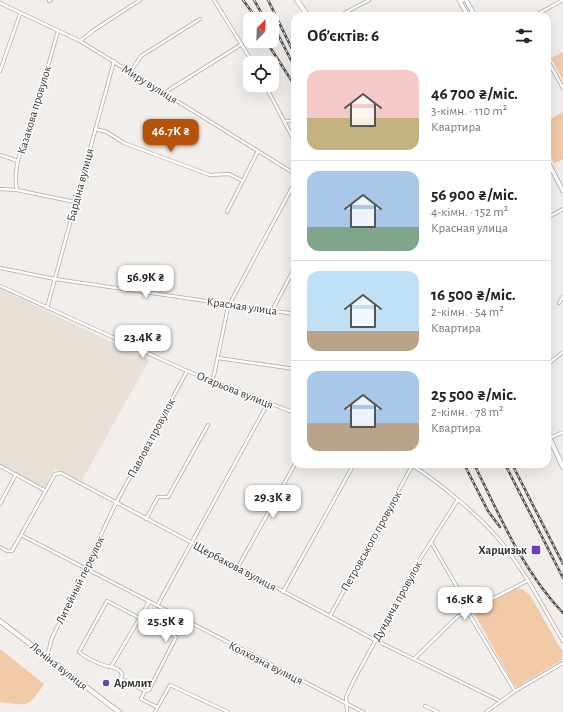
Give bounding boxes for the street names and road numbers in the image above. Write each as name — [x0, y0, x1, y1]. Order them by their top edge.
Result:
street label: Миру вулиця — [119, 62, 180, 107]
street label: Казакова провулок — [15, 64, 54, 156]
street label: Бардіна вулиця — [64, 147, 96, 223]
street label: Красная улица — [206, 295, 279, 318]
street label: Огарьова вулиця — [195, 369, 275, 412]
street label: Павлова провулок — [125, 396, 178, 480]
street label: Петровського провулок — [338, 488, 405, 594]
street label: Литейный переулок — [54, 534, 108, 626]
street label: Щербакова вулиця — [191, 539, 279, 594]
street label: Дундича провулок — [370, 558, 425, 644]
street label: Колхозна вулиця — [226, 639, 305, 688]
street label: Леніна вулиця — [27, 640, 90, 693]

